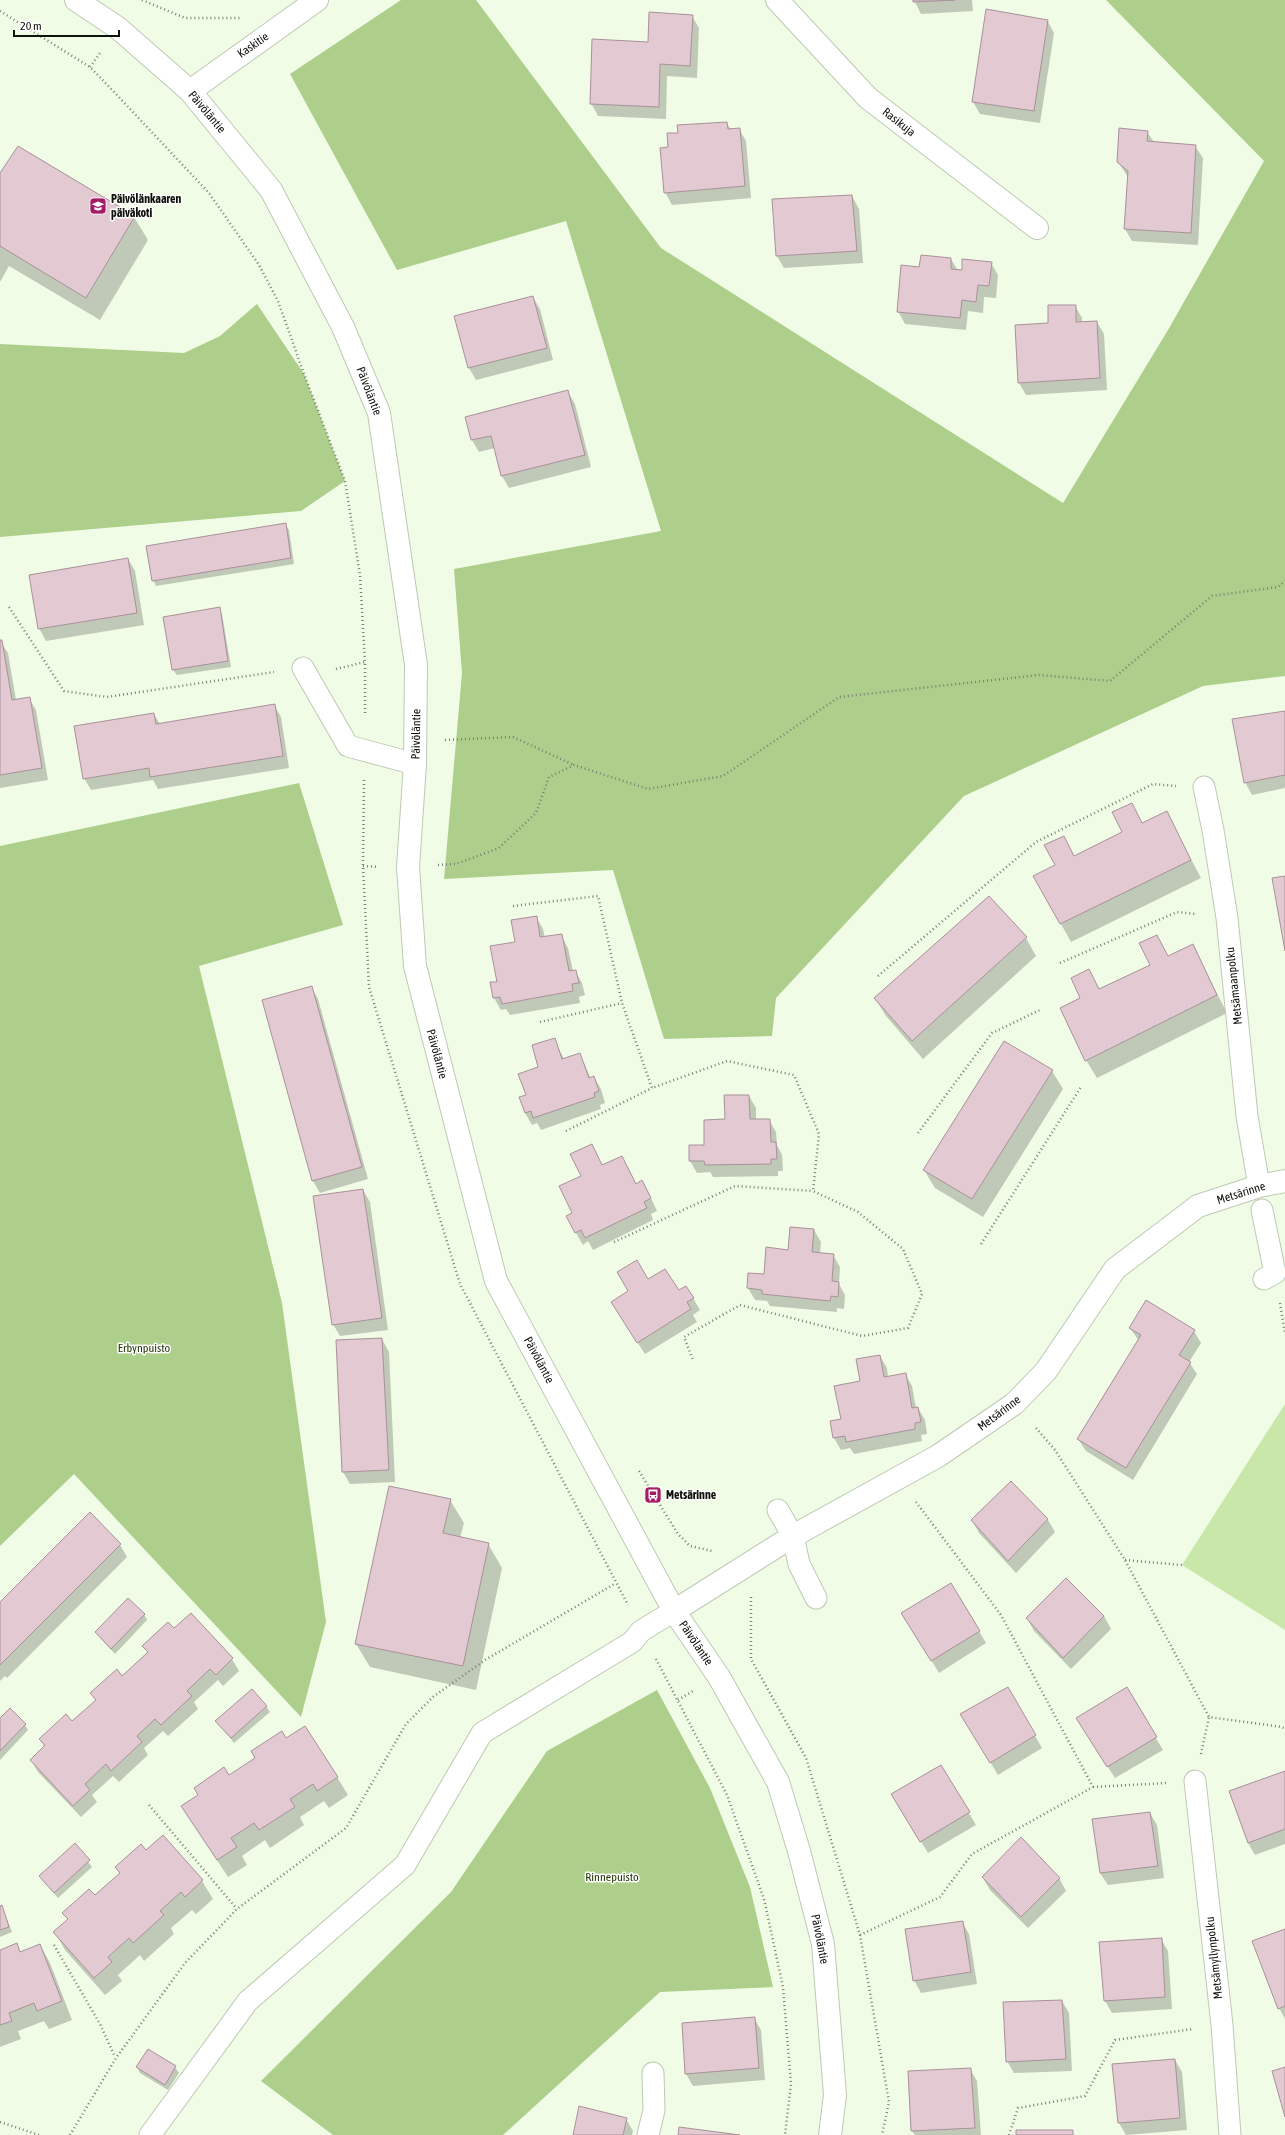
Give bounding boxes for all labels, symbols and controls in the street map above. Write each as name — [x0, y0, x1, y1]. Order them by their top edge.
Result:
scale bar — [14, 12, 119, 38]
text: 20 m — [20, 19, 42, 33]
street label: Kaskitie — [235, 29, 271, 61]
street label: Päivöläntie — [185, 88, 229, 136]
street label: Rasikuja — [880, 105, 918, 139]
place label: Päivölänkaaren päiväkoti — [111, 192, 181, 220]
school or university icon: Päivölänkaaren päiväkoti — [88, 196, 108, 216]
street label: Päivöläntie — [353, 365, 385, 417]
street label: Päivöläntie — [409, 709, 423, 759]
street label: Metsämaanpolku — [1223, 946, 1245, 1026]
street label: Päivöläntie — [424, 1028, 450, 1080]
street label: Metsärinne — [1215, 1179, 1267, 1207]
street label: Päivöläntie — [521, 1334, 557, 1386]
park label: Erbynpuisto — [118, 1341, 171, 1355]
street label: Metsärinne — [975, 1392, 1023, 1434]
bus stop icon: Metsärinne — [643, 1485, 663, 1505]
place label: Metsärinne — [666, 1488, 717, 1502]
street label: Päivöläntie — [676, 1618, 716, 1668]
park label: Rinnepuisto — [585, 1870, 639, 1884]
street label: Päivöläntie — [808, 1913, 832, 1965]
street label: Metsämyllynpolku — [1203, 1916, 1225, 2000]

